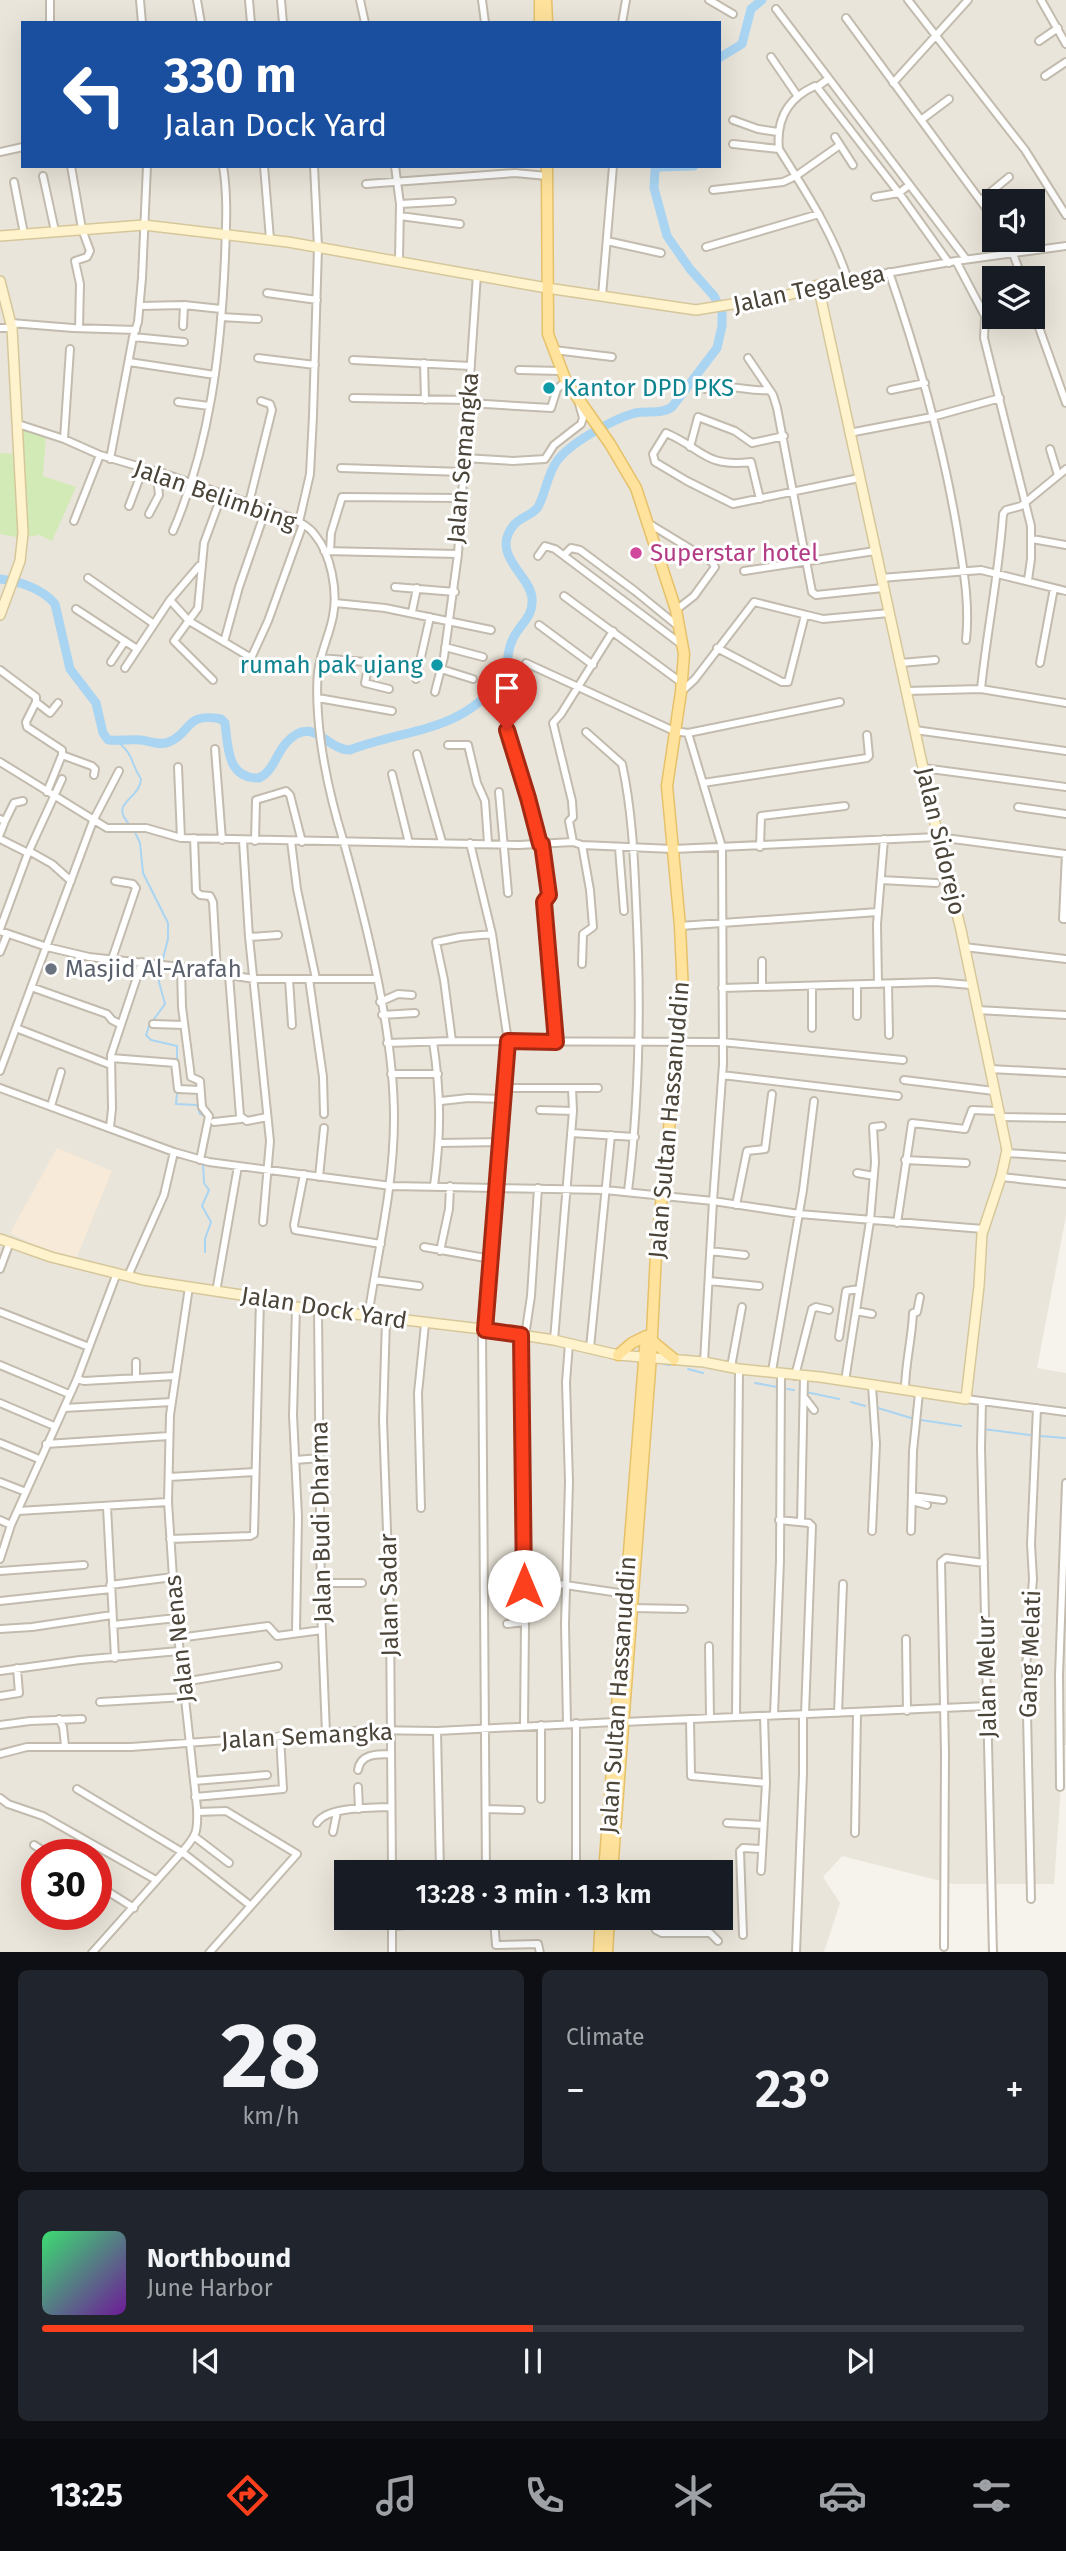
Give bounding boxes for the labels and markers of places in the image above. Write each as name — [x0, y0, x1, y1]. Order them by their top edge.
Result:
place label: Kantor DPD PKS — [563, 374, 734, 402]
marker: Kantor DPD PKS — [541, 380, 557, 396]
place label: Superstar hotel — [650, 539, 818, 567]
marker: Superstar hotel — [628, 545, 644, 561]
place label: rumah pak ujang — [240, 651, 424, 679]
marker: rumah pak ujang — [429, 657, 445, 673]
pin — [477, 658, 537, 730]
place label: Masjid Al-Arafah — [65, 955, 242, 983]
marker: Masjid Al-Arafah — [43, 961, 59, 977]

